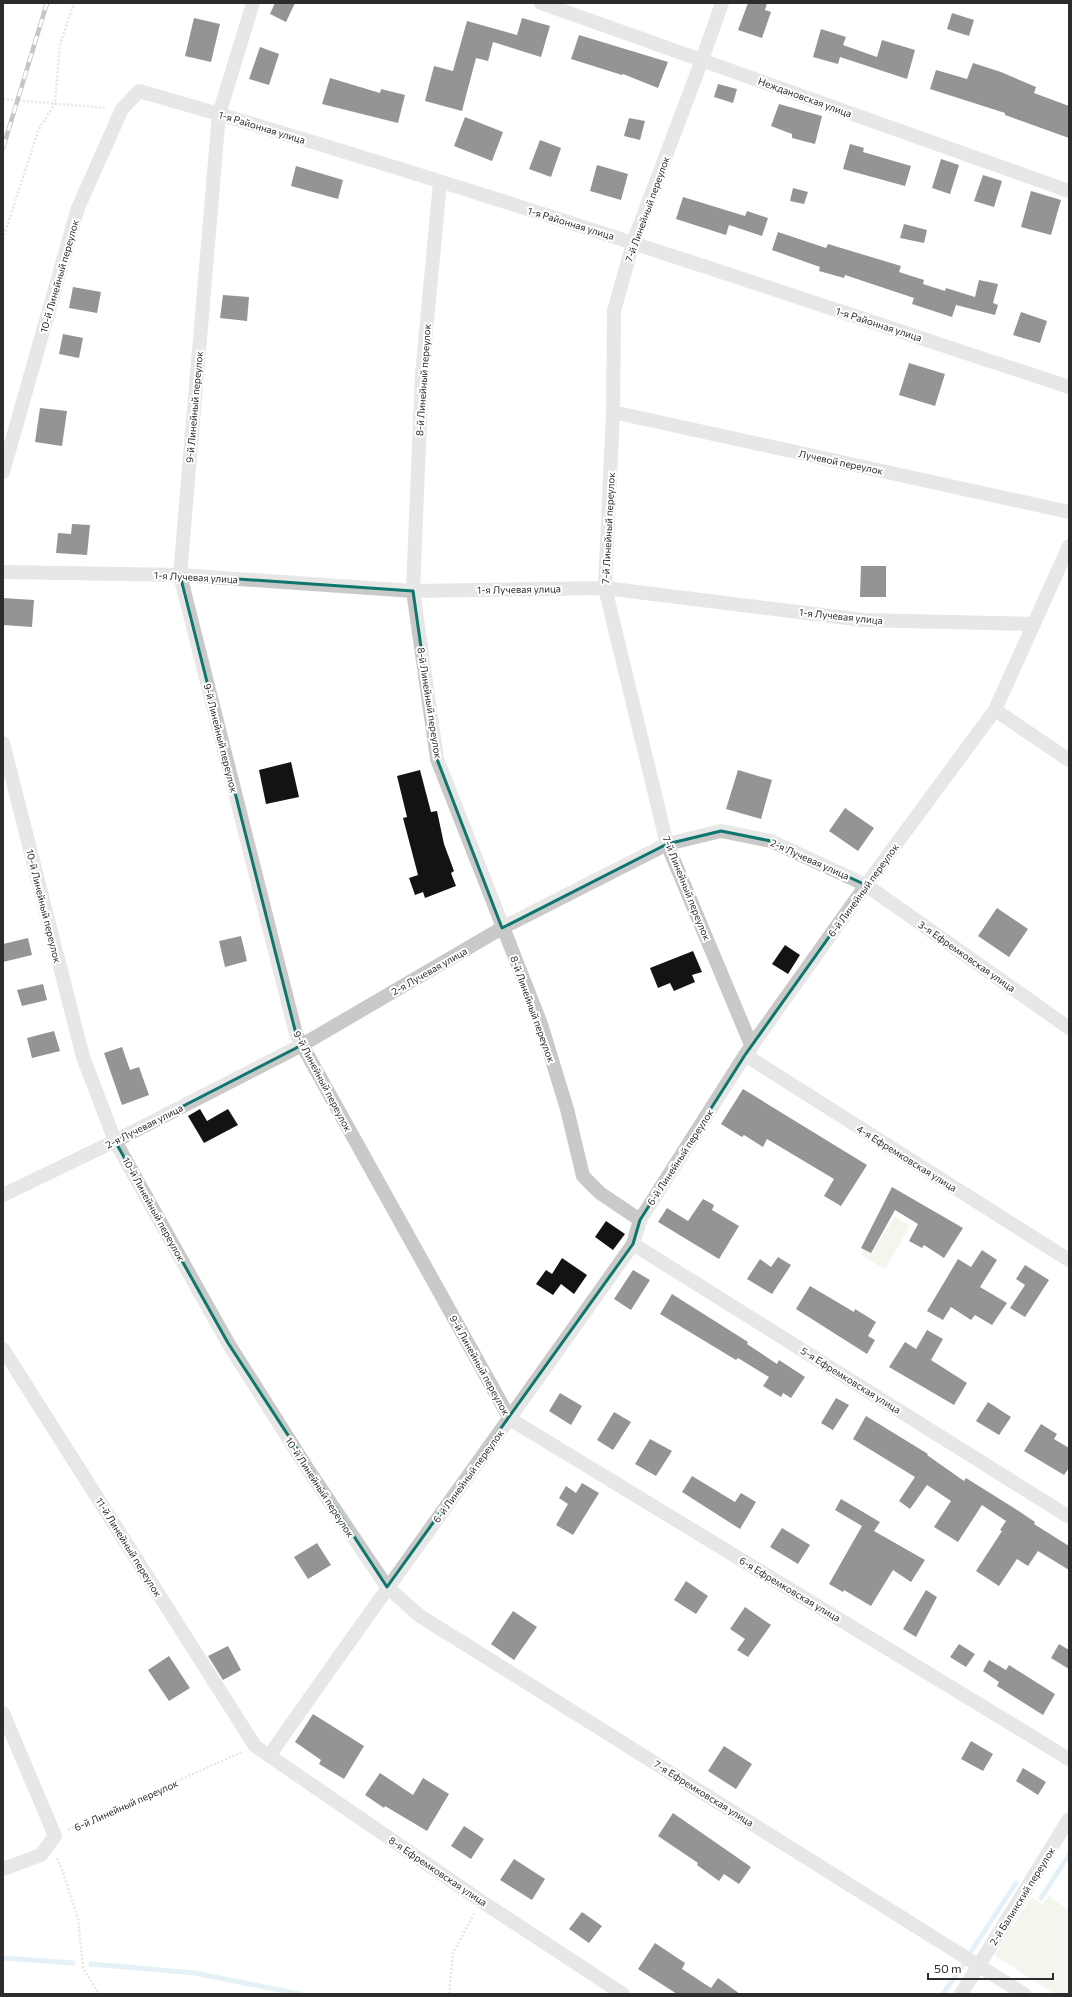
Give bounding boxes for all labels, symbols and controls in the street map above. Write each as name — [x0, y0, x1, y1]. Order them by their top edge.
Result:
street label: Неждановская улица — [757, 74, 853, 120]
street label: 1-я Районная улица — [217, 108, 307, 146]
street label: 7-й Линейный переулок — [622, 154, 672, 263]
street label: 1-я Районная улица — [526, 204, 616, 242]
street label: 10-й Линейный переулок — [37, 217, 81, 334]
street label: 1-я Районная улица — [834, 304, 924, 344]
street label: 8-й Линейный переулок — [413, 323, 433, 436]
street label: 9-й Линейный переулок — [183, 350, 205, 464]
street label: Лучевой переулок — [798, 447, 885, 477]
street label: 7-й Линейный переулок — [599, 471, 617, 584]
street label: 1-я Лучевая улица — [154, 569, 238, 585]
street label: 1-я Лучевая улица — [477, 582, 561, 596]
street label: 1-я Лучевая улица — [799, 606, 883, 626]
street label: 8-й Линейный переулок — [415, 647, 445, 760]
street label: 9-й Линейный переулок — [202, 682, 241, 795]
street label: 7-й Линейный переулок — [661, 834, 714, 943]
street label: 2-я Лучевая улица — [769, 836, 851, 882]
street label: 6-й Линейный переулок — [825, 840, 901, 939]
street label: 10-й Линейный переулок — [24, 848, 64, 965]
street label: 3-я Ефремковская улица — [916, 918, 1018, 994]
street label: 2-я Лучевая улица — [389, 944, 469, 998]
street label: 8-й Линейный переулок — [508, 954, 558, 1064]
street label: 9-й Линейный переулок — [291, 1029, 355, 1134]
street label: 2-я Лучевая улица — [103, 1101, 185, 1151]
street label: 6-й Линейный переулок — [644, 1106, 716, 1207]
street label: 4-я Ефремковская улица — [855, 1122, 959, 1194]
street label: 10-й Линейный переулок — [120, 1155, 188, 1264]
street label: 9-й Линейный переулок — [448, 1313, 513, 1418]
street label: 5-я Ефремковская улица — [799, 1344, 903, 1416]
street label: 6-й Линейный переулок — [430, 1426, 506, 1525]
street label: 10-й Линейный переулок — [283, 1435, 357, 1540]
street label: 11-й Линейный переулок — [93, 1495, 165, 1599]
street label: 6-я Ефремковская улица — [737, 1554, 843, 1624]
street label: 7-я Ефремковская улица — [652, 1757, 756, 1829]
street label: 6-й Линейный переулок — [72, 1776, 180, 1833]
street label: 8-я Ефремковская улица — [387, 1834, 489, 1908]
street label: 2-й Балинский переулок — [987, 1844, 1058, 1947]
scale bar — [928, 1955, 1053, 1981]
text: 50 m — [934, 1961, 962, 1975]

